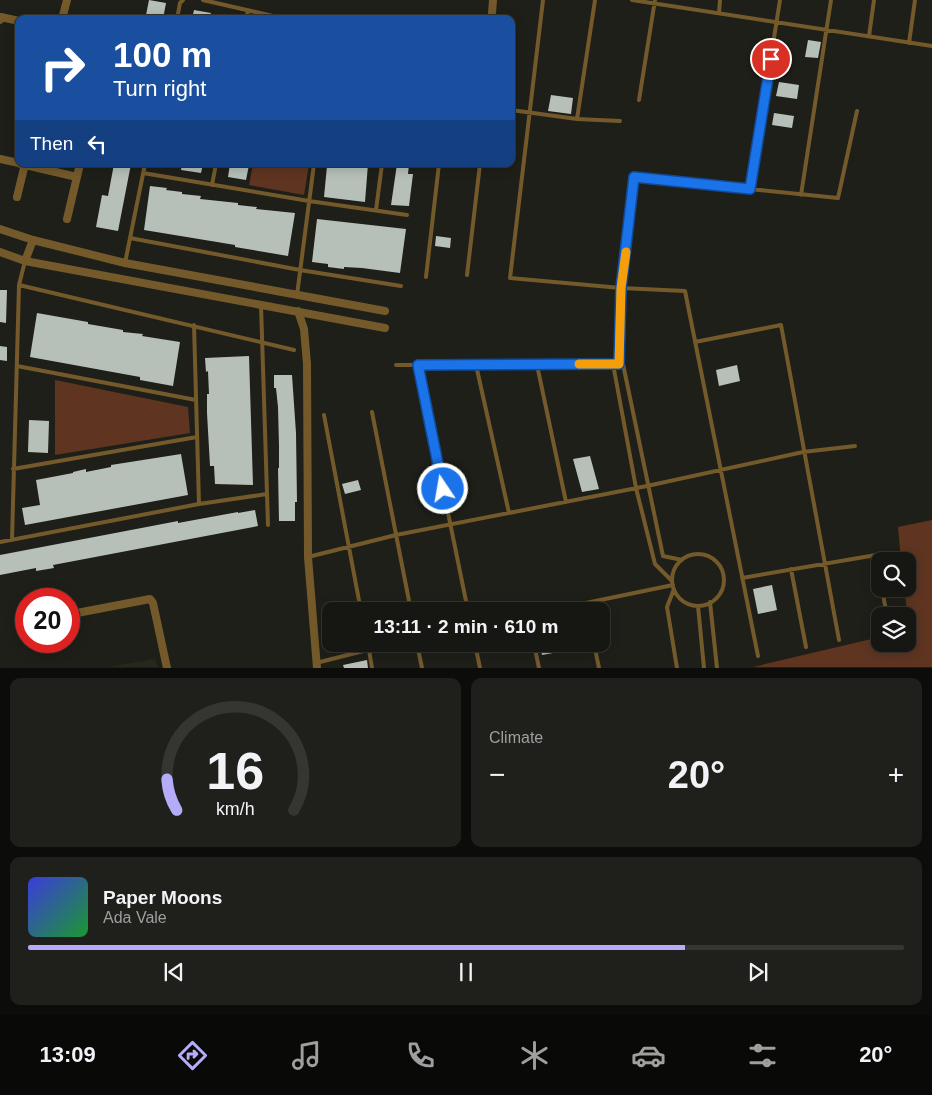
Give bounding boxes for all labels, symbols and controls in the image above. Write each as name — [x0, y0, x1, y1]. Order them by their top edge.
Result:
icon: right — [30, 35, 95, 100]
text: 100 m — [113, 35, 212, 74]
pin — [750, 38, 792, 80]
icon: arrive — [757, 45, 785, 73]
text: Turn right — [113, 76, 206, 101]
icon: left — [83, 130, 111, 158]
text: Then — [30, 133, 73, 154]
position arrow — [416, 462, 468, 514]
map controls — [871, 552, 916, 652]
button: search — [871, 552, 916, 597]
speed limit sign: 20 — [15, 588, 80, 653]
button: layers — [871, 607, 916, 652]
text: 13:11 · 2 min · 610 m — [374, 616, 558, 637]
text: Climate — [489, 729, 543, 746]
text: 16 — [207, 742, 264, 800]
text: 20° — [668, 754, 725, 796]
text: − — [489, 759, 505, 790]
text: + — [888, 759, 904, 790]
text: km/h — [216, 799, 255, 819]
text: Paper Moons — [103, 887, 222, 908]
text: Ada Vale — [103, 909, 167, 926]
icon: previous — [160, 958, 188, 986]
icon: pause — [452, 958, 480, 986]
icon: next — [744, 958, 772, 986]
icon: directions — [175, 1038, 210, 1073]
icon: music — [289, 1038, 324, 1073]
icon: phone — [403, 1038, 438, 1073]
icon: climate — [517, 1038, 552, 1073]
icon: car — [631, 1038, 666, 1073]
icon: filters — [745, 1038, 780, 1073]
text: 13:09 — [40, 1042, 96, 1067]
text: 20° — [859, 1042, 892, 1067]

